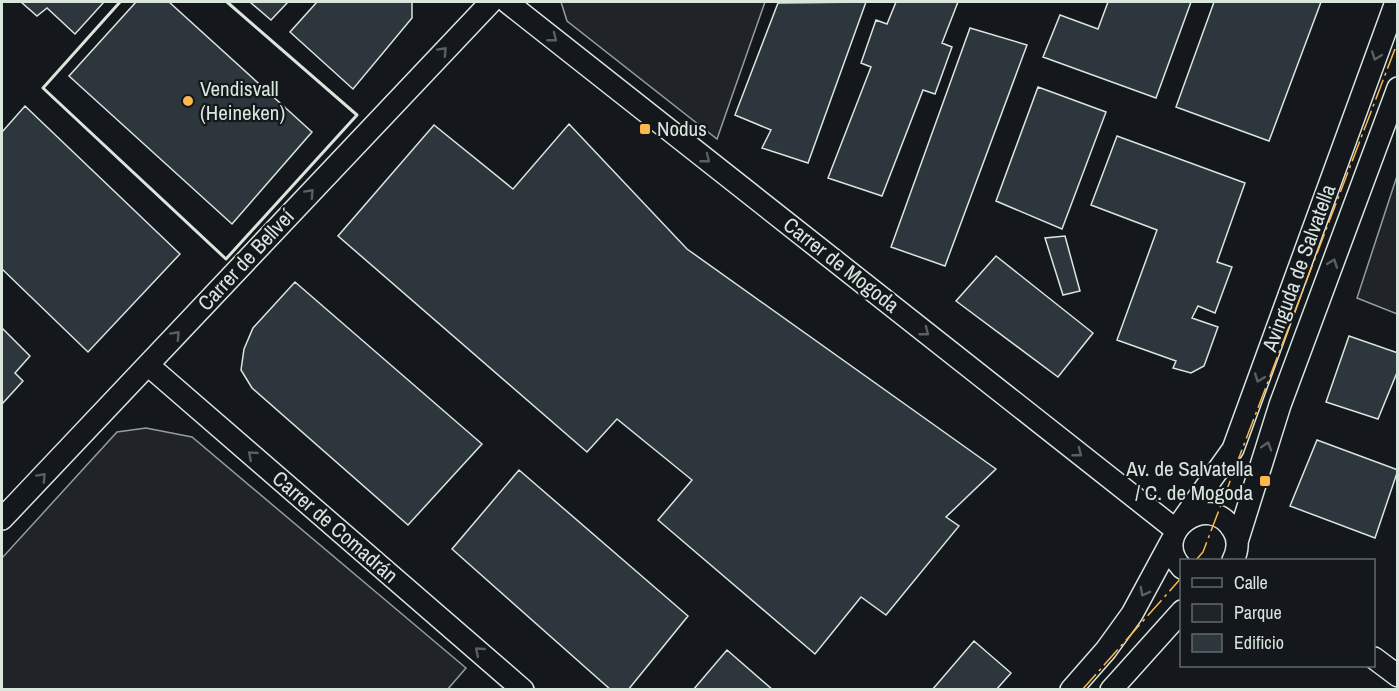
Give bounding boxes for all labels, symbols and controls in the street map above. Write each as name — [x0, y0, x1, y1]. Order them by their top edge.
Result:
one-way arrow — [546, 30, 557, 41]
one-way arrow — [436, 48, 447, 59]
one-way arrow — [1370, 51, 1383, 61]
place label: Vendisvall (Heineken) — [200, 74, 285, 127]
marker: Vendisvall (Heineken) — [181, 94, 195, 108]
place label: Nodus — [657, 114, 707, 143]
marker: Nodus — [638, 122, 652, 136]
one-way arrow — [699, 151, 710, 162]
street label: Avinguda de Salvatella — [1254, 180, 1342, 356]
one-way arrow — [302, 189, 313, 200]
street label: Carrer de Bellveí — [191, 202, 300, 317]
street label: Carrer de Mogoda — [777, 210, 906, 319]
one-way arrow — [1325, 258, 1338, 268]
one-way arrow — [918, 324, 929, 335]
one-way arrow — [168, 331, 179, 342]
one-way arrow — [1253, 372, 1266, 383]
one-way arrow — [1260, 441, 1272, 452]
one-way arrow — [1071, 445, 1082, 456]
one-way arrow — [248, 451, 259, 462]
place label: Av. de Salvatella / C. de Mogoda — [1125, 454, 1253, 507]
street label: Carrer de Comadrán — [266, 464, 404, 589]
one-way arrow — [34, 473, 45, 484]
marker: Av. de Salvatella / C. de Mogoda — [1258, 474, 1272, 488]
legend — [1180, 559, 1375, 667]
text: Calle — [1234, 570, 1268, 595]
one-way arrow — [1140, 585, 1151, 596]
text: Parque — [1234, 600, 1282, 625]
text: Edificio — [1234, 630, 1284, 655]
one-way arrow — [475, 647, 486, 658]

